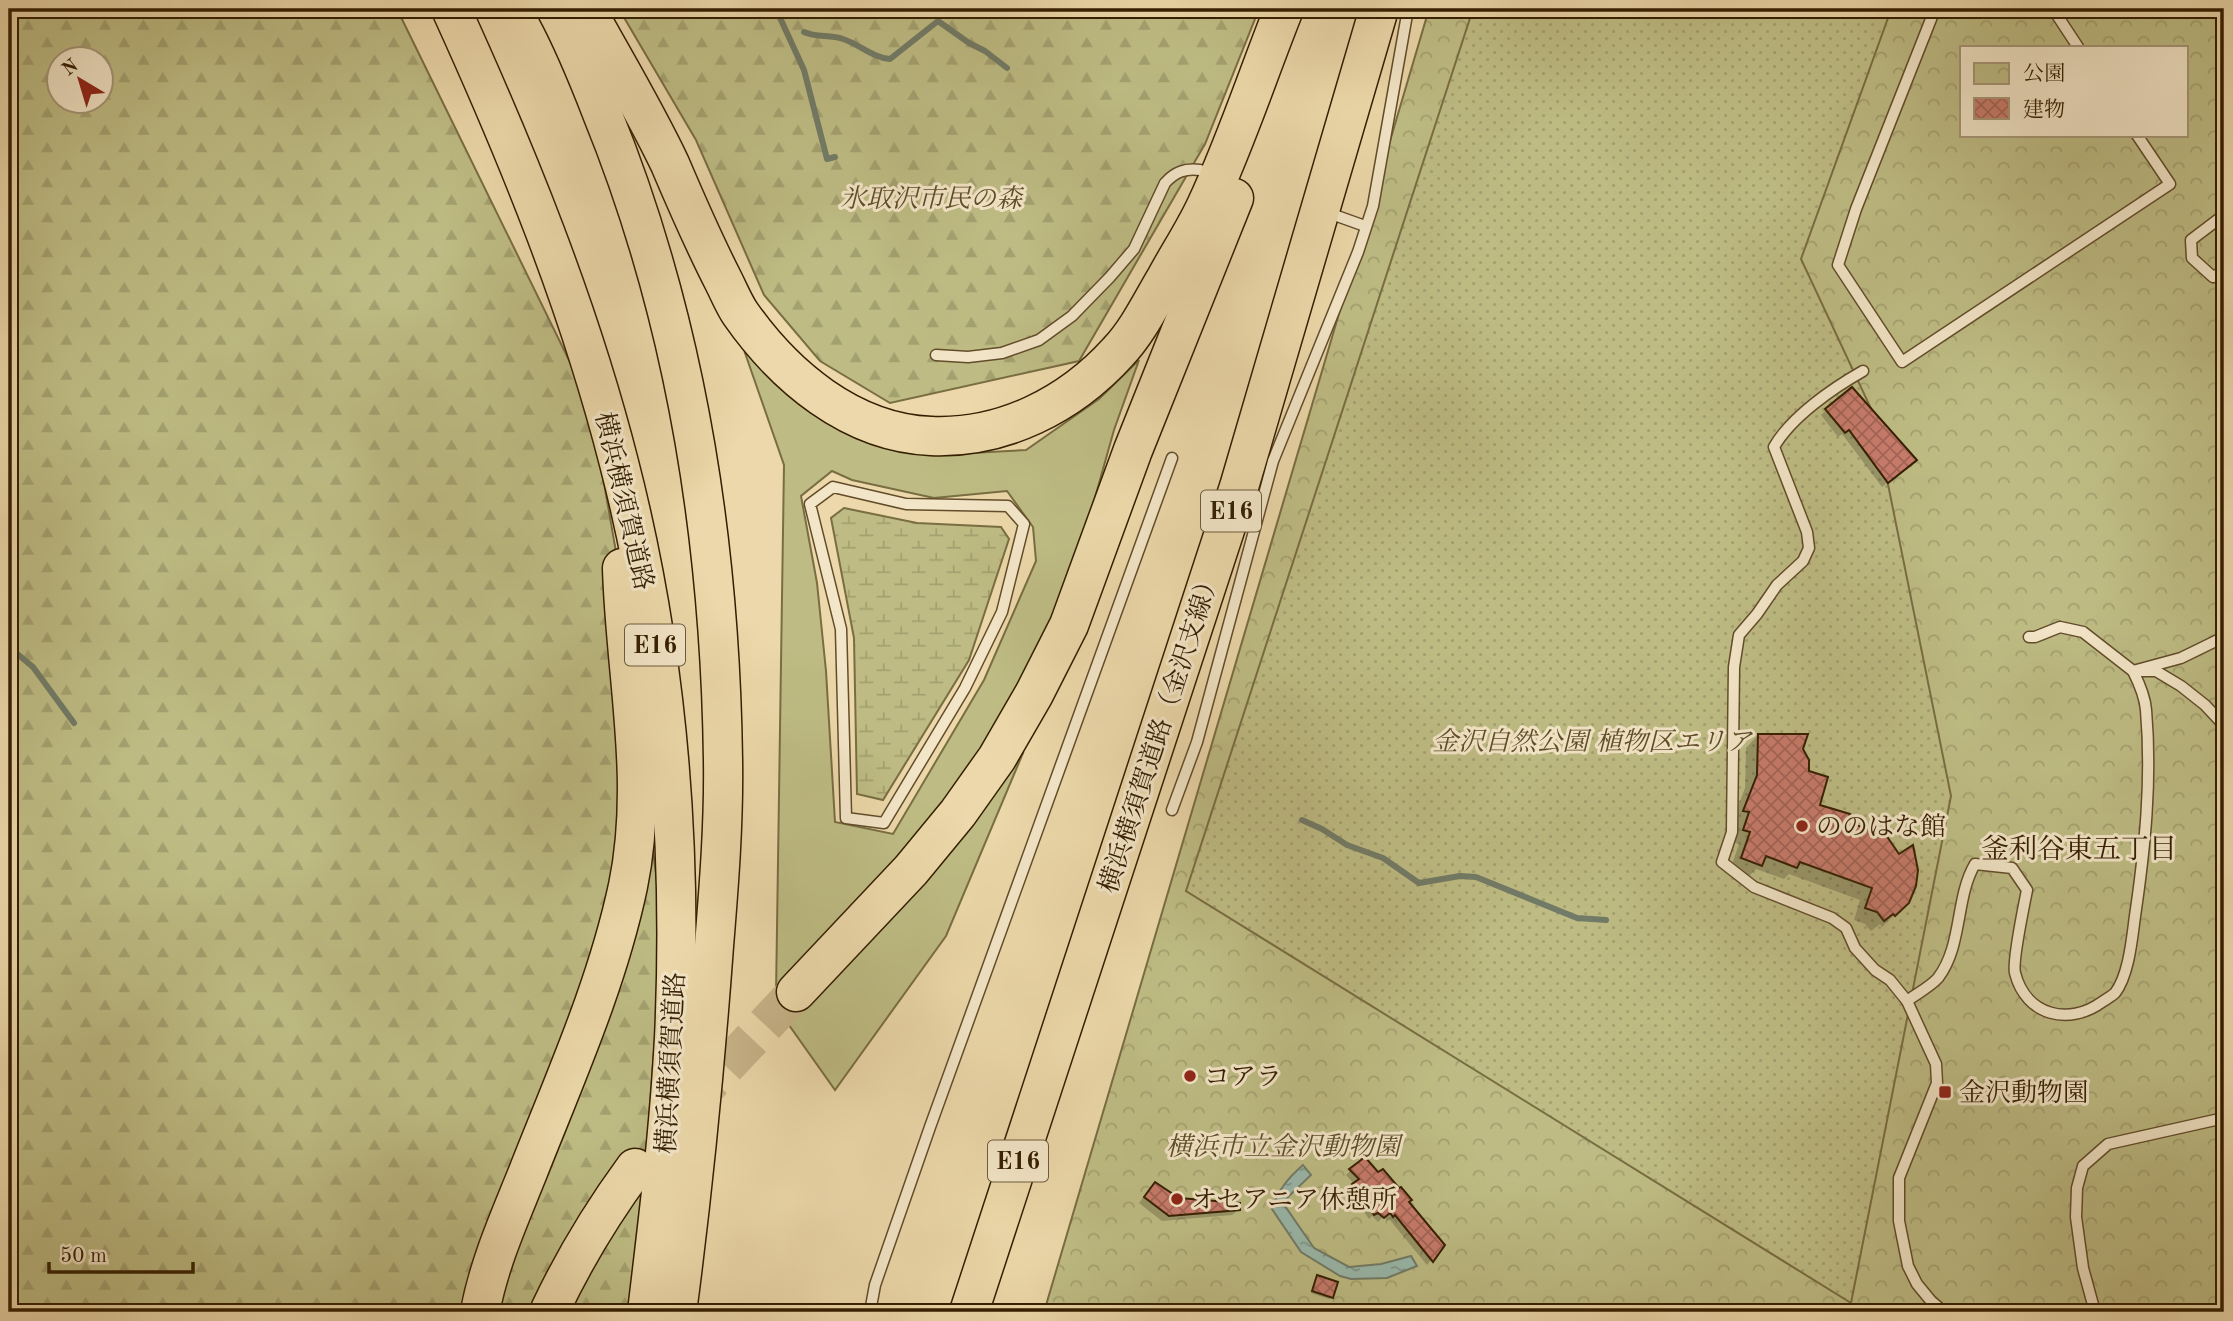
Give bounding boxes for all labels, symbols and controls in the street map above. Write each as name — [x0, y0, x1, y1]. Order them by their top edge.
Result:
north arrow — [46, 46, 116, 116]
legend — [1960, 46, 2188, 136]
text: N — [59, 56, 83, 81]
text: 公園 — [2023, 62, 2065, 85]
text: 建物 — [2023, 98, 2065, 121]
park label: 氷取沢市民の森 — [840, 185, 1025, 213]
street label: 横浜横須賀道路 — [590, 409, 658, 593]
road number: E16 — [1201, 490, 1261, 532]
street label: 横浜横須賀道路（金沢支線） — [1093, 566, 1225, 896]
road number: E16 — [625, 624, 685, 666]
park label: 金沢自然公園 植物区エリア — [1432, 728, 1754, 756]
place label: ののはな館 — [1816, 813, 1946, 841]
marker: ののはな館 — [1794, 818, 1810, 834]
district label: 釜利谷東五丁目 — [1981, 834, 2177, 865]
street label: 横浜横須賀道路 — [652, 971, 690, 1155]
place label: コアラ — [1204, 1065, 1282, 1091]
marker: コアラ — [1182, 1068, 1198, 1084]
place label: 金沢動物園 — [1959, 1079, 2089, 1107]
marker: 金沢動物園 — [1937, 1084, 1953, 1100]
park label: 横浜市立金沢動物園 — [1166, 1133, 1404, 1161]
road number: E16 — [988, 1140, 1048, 1182]
place label: オセアニア休憩所 — [1191, 1186, 1397, 1214]
marker: オセアニア休憩所 — [1169, 1191, 1185, 1207]
scale bar — [49, 1230, 192, 1274]
text: 50 m — [60, 1246, 107, 1267]

